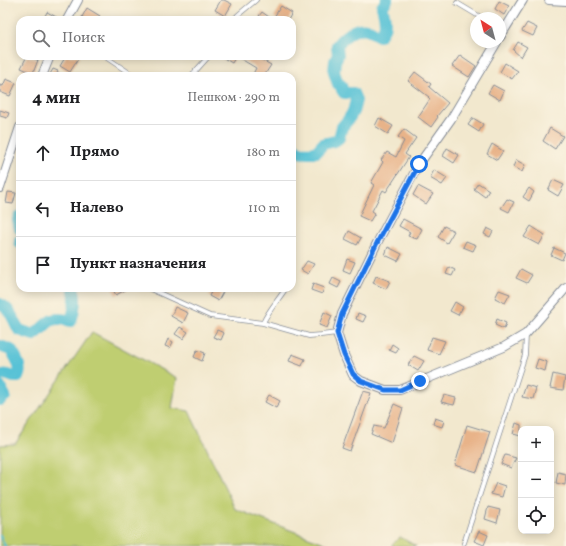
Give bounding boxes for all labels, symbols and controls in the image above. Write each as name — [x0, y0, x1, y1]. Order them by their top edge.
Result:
north arrow — [470, 12, 506, 48]
search box — [16, 16, 296, 60]
icon: search — [30, 27, 52, 49]
text: Поиск — [62, 28, 105, 49]
text: 4 мин — [32, 87, 80, 110]
text: Пешком · 290 m — [188, 89, 280, 107]
icon: ahead — [32, 142, 54, 164]
text: Прямо — [70, 142, 119, 163]
text: 180 m — [246, 144, 280, 162]
route start — [410, 155, 428, 173]
icon: left — [32, 198, 54, 220]
text: Налево — [70, 198, 124, 219]
text: 110 m — [248, 200, 280, 218]
icon: arrive — [32, 254, 54, 276]
text: Пункт назначения — [70, 254, 206, 275]
route end — [411, 372, 429, 390]
map controls — [518, 426, 554, 534]
button: + — [518, 426, 554, 462]
button: − — [518, 462, 554, 498]
button: locate — [518, 498, 554, 534]

